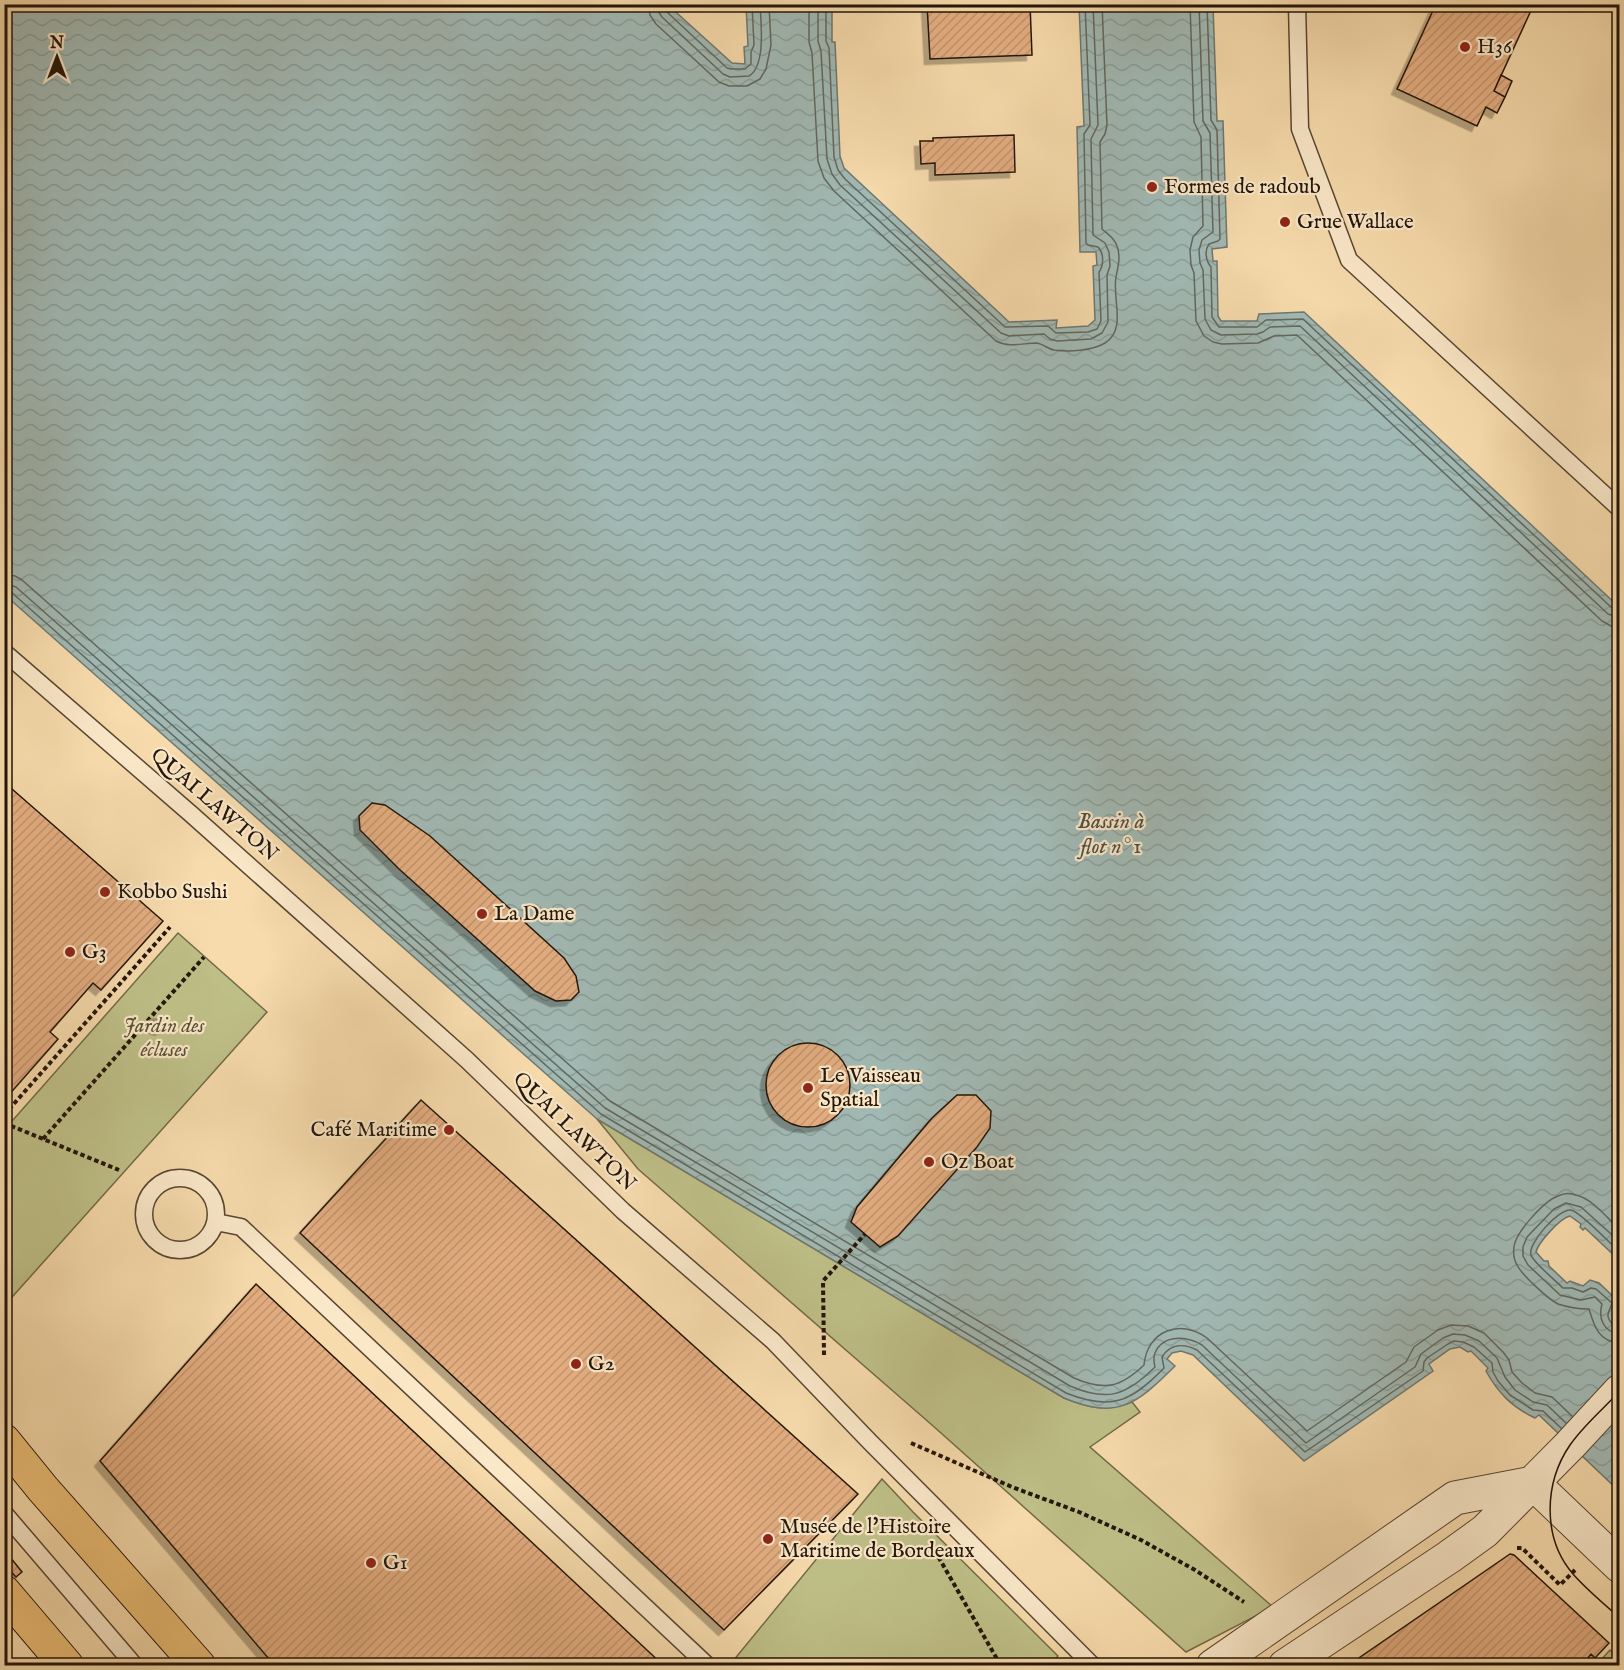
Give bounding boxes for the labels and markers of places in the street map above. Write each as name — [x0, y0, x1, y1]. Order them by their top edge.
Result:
place label: H36 — [1477, 34, 1513, 61]
marker: H36 — [1458, 40, 1472, 54]
place label: Formes de radoub — [1164, 174, 1321, 201]
marker: Formes de radoub — [1145, 180, 1159, 194]
place label: Grue Wallace — [1297, 209, 1414, 236]
marker: Grue Wallace — [1278, 215, 1292, 229]
place label: Kobbo Sushi — [117, 879, 228, 906]
marker: Kobbo Sushi — [98, 885, 112, 899]
place label: La Dame — [494, 901, 575, 928]
marker: La Dame — [475, 907, 489, 921]
place label: G3 — [82, 939, 107, 966]
marker: G3 — [63, 945, 77, 959]
place label: Le Vaisseau Spatial — [820, 1063, 921, 1114]
marker: Le Vaisseau Spatial — [801, 1081, 815, 1095]
place label: Café Maritime — [310, 1117, 437, 1144]
marker: Café Maritime — [442, 1123, 456, 1137]
place label: Oz Boat — [941, 1149, 1014, 1176]
marker: Oz Boat — [922, 1155, 936, 1169]
place label: G2 — [588, 1351, 615, 1378]
marker: G2 — [569, 1357, 583, 1371]
place label: Musée de l'Histoire Maritime de Bordeaux — [780, 1514, 975, 1565]
marker: Musée de l'Histoire Maritime de Bordeaux — [761, 1532, 775, 1546]
place label: G1 — [383, 1550, 408, 1577]
marker: G1 — [364, 1556, 378, 1570]

